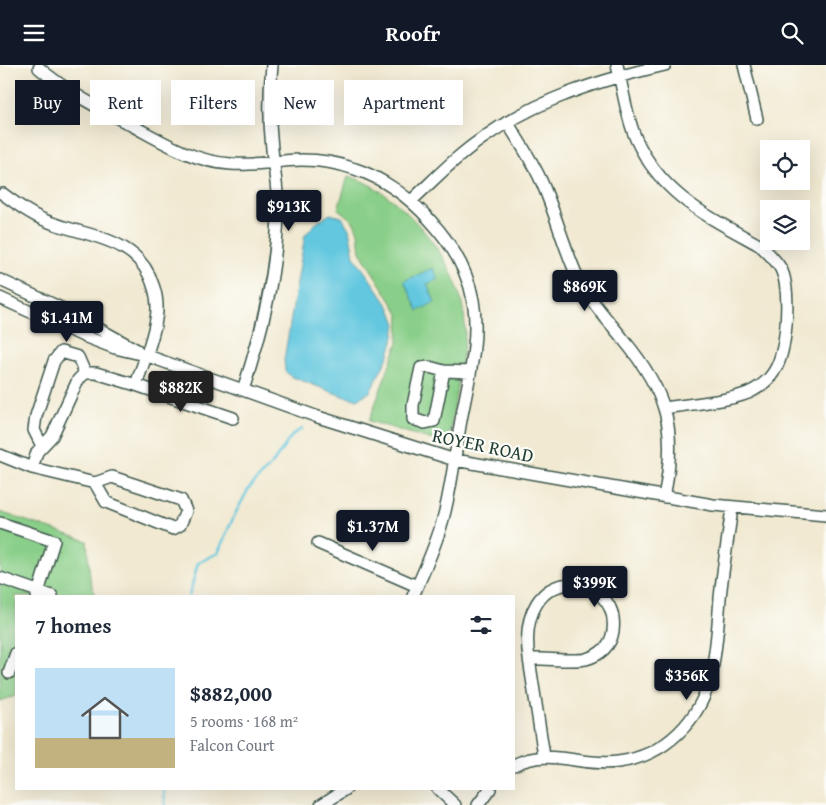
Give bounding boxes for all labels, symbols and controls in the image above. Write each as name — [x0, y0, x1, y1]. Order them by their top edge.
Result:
text: Roofr — [386, 17, 440, 49]
icon: menu — [20, 19, 48, 47]
icon: search — [778, 19, 806, 47]
chip: Buy — [15, 80, 80, 125]
chip: Rent — [90, 80, 161, 125]
chip: Filters — [171, 80, 255, 125]
chip: New — [265, 80, 334, 125]
chip: Apartment — [344, 80, 463, 125]
map controls — [760, 140, 810, 250]
button: locate — [760, 140, 810, 190]
pin: $913K — [254, 189, 324, 232]
text: $913K — [267, 194, 311, 218]
button: layers — [760, 200, 810, 250]
pin: $869K — [550, 269, 620, 312]
text: $869K — [563, 274, 607, 298]
pin: $1.41M — [26, 301, 108, 343]
text: $1.41M — [41, 305, 93, 329]
pin: $882K — [146, 371, 216, 413]
text: $882K — [159, 375, 203, 399]
street label: ROYER ROAD — [430, 421, 536, 469]
pin: $1.37M — [332, 509, 414, 552]
text: $1.37M — [347, 514, 399, 538]
pin: $399K — [560, 565, 630, 608]
text: $399K — [573, 570, 617, 594]
text: 7 homes — [35, 610, 111, 641]
icon: filters — [467, 611, 495, 639]
pin: $356K — [652, 659, 722, 701]
text: $356K — [665, 663, 709, 687]
text: $882,000 — [190, 678, 272, 709]
icon: home — [75, 688, 135, 748]
text: 5 rooms · 168 m² — [190, 709, 298, 733]
text: Falcon Court — [190, 733, 275, 757]

